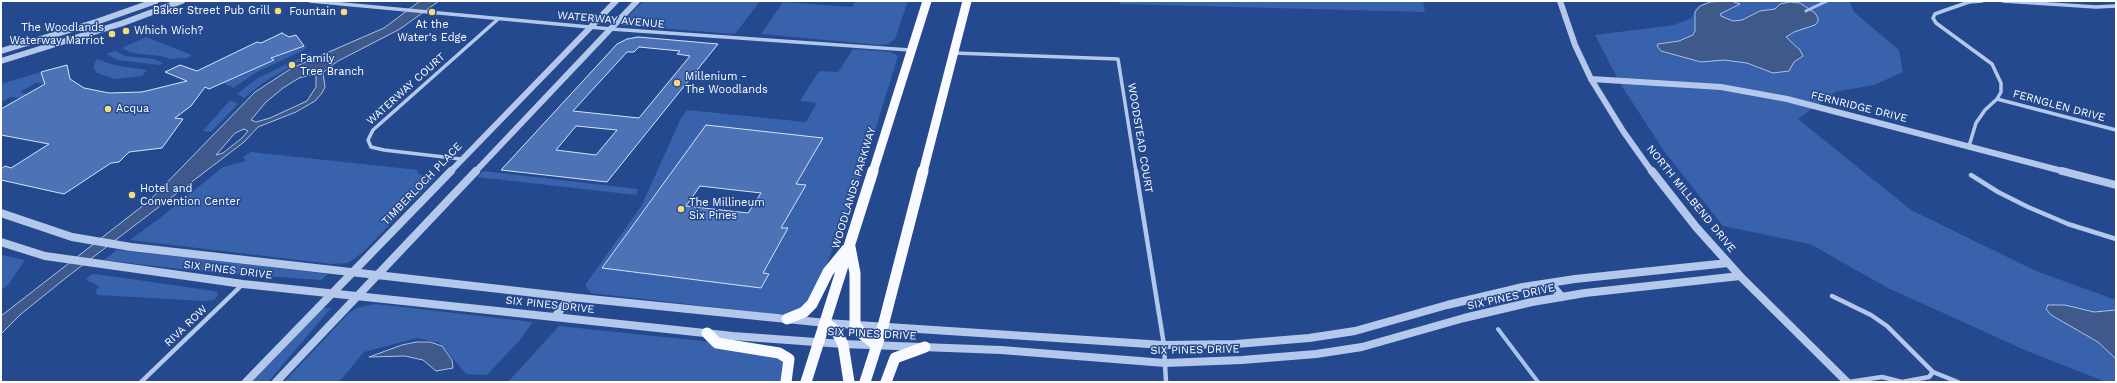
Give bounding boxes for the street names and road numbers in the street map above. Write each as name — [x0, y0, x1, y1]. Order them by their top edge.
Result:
street label: WATERWAY AVENUE — [557, 9, 665, 31]
street label: WATERWAY COURT — [364, 50, 448, 128]
street label: WOODSTEAD COURT — [1125, 82, 1155, 194]
street label: FERNGLEN DRIVE — [2011, 87, 2107, 125]
street label: FERNRIDGE DRIVE — [1809, 89, 1909, 125]
street label: WOODLANDS PARKWAY — [829, 126, 879, 250]
street label: TIMBERLOCH PLACE — [379, 140, 465, 228]
street label: NORTH MILLBEND DRIVE — [1644, 143, 1738, 255]
street label: SIX PINES DRIVE — [183, 258, 273, 282]
street label: SIX PINES DRIVE — [1466, 281, 1556, 313]
street label: SIX PINES DRIVE — [505, 294, 595, 316]
street label: RIVA ROW — [162, 302, 210, 350]
street label: SIX PINES DRIVE — [827, 325, 917, 343]
street label: SIX PINES DRIVE — [1150, 343, 1240, 357]

